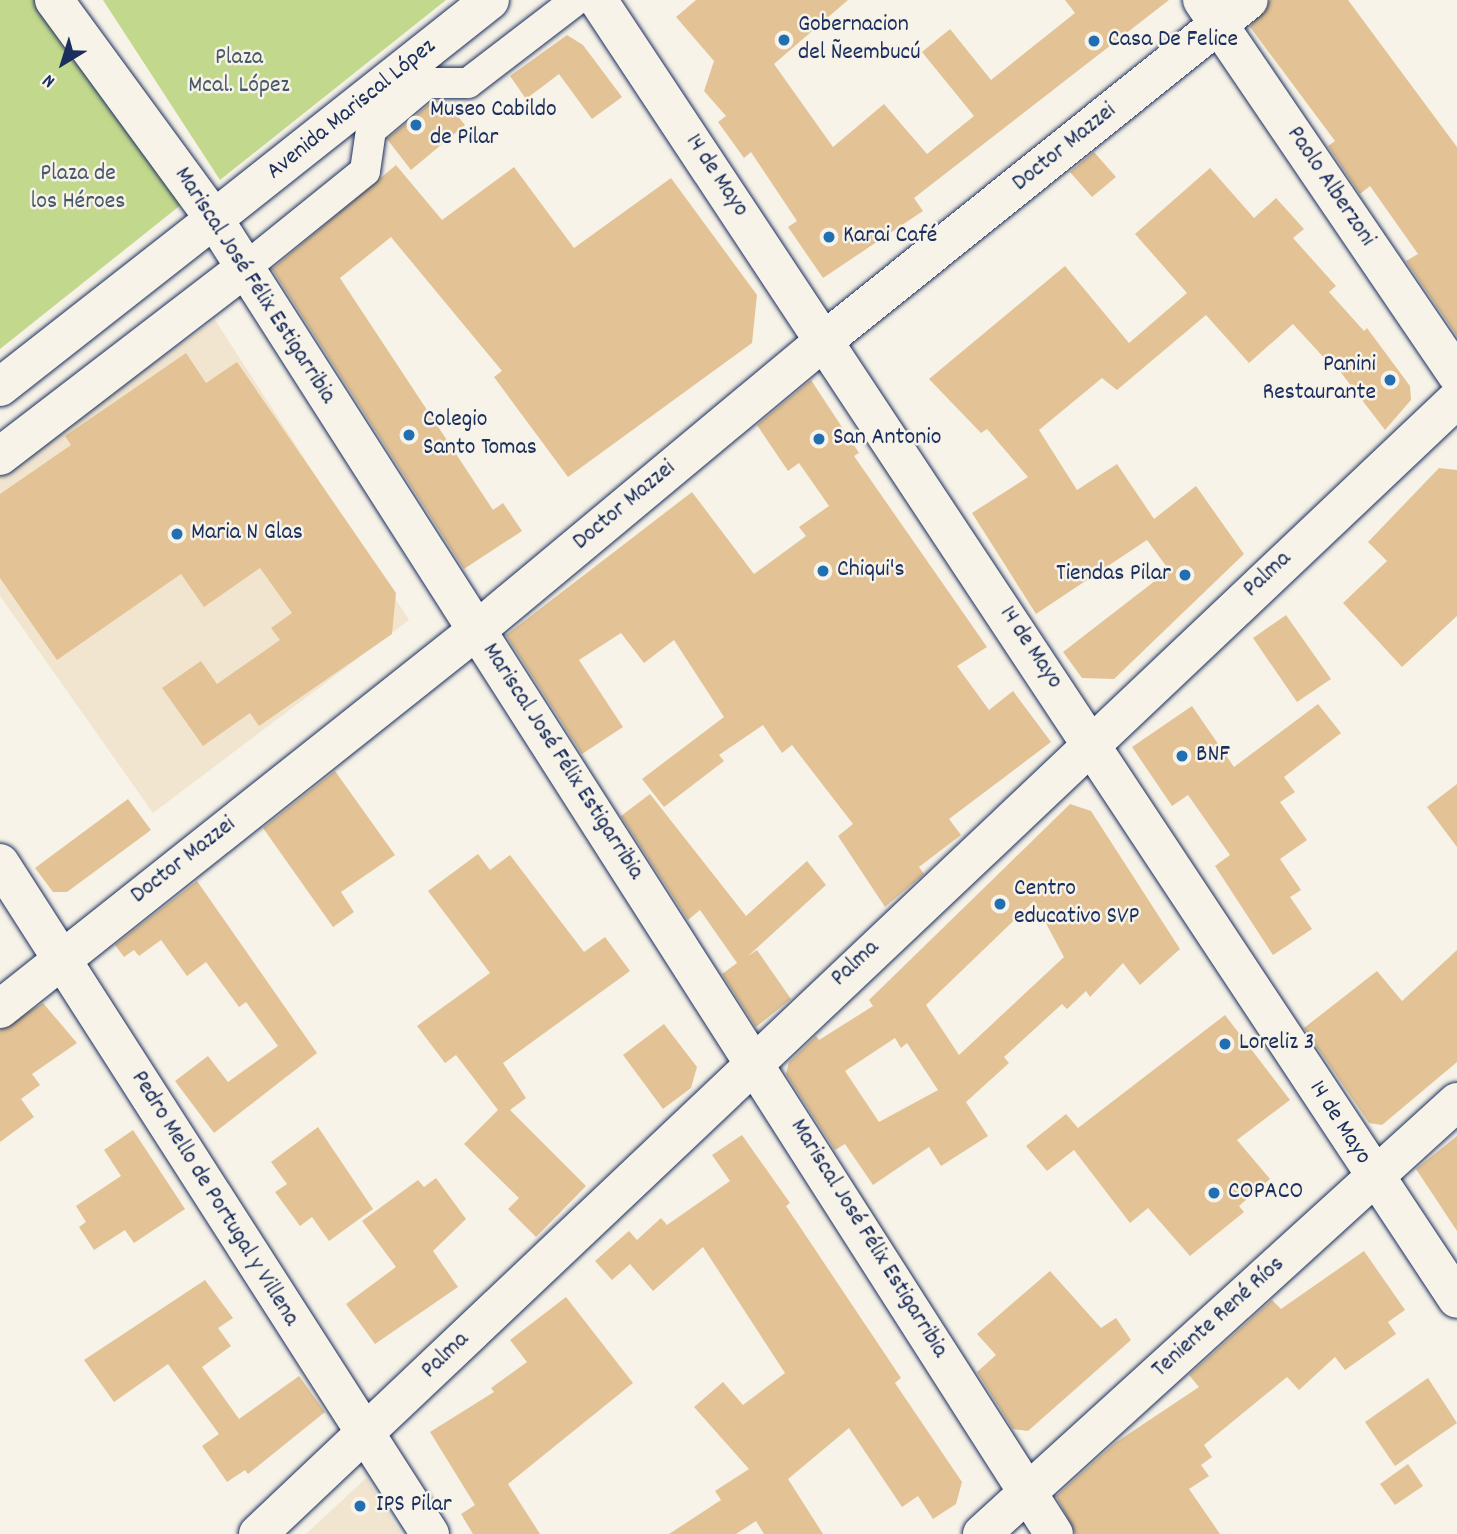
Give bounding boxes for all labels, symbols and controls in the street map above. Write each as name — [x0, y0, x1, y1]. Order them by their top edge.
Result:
place label: Gobernacion del Ñeembucú — [798, 12, 920, 68]
place label: Casa De Felice — [1108, 27, 1238, 55]
north arrow — [28, 28, 98, 98]
marker: Gobernacion del Ñeembucú — [776, 32, 792, 48]
street label: Avenida Mariscal López — [262, 33, 442, 187]
marker: Casa De Felice — [1086, 33, 1102, 49]
park label: Plaza Mcal. López — [188, 45, 290, 101]
text: N — [38, 66, 62, 93]
place label: Museo Cabildo de Pilar — [430, 97, 557, 153]
street label: Doctor Mazzei — [1007, 97, 1123, 199]
marker: Museo Cabildo de Pilar — [408, 117, 424, 133]
street label: Paolo Alberzoni — [1279, 121, 1381, 253]
street label: 14 de Mayo — [678, 129, 754, 223]
park label: Plaza de los Héroes — [31, 161, 125, 217]
street label: Mariscal José Félix Estigarribia — [167, 162, 341, 410]
place label: Karai Café — [843, 223, 937, 251]
marker: Karai Café — [821, 229, 837, 245]
place label: Panini Restaurante — [1263, 352, 1376, 408]
marker: Panini Restaurante — [1382, 372, 1398, 388]
place label: Colegio Santo Tomas — [423, 407, 537, 463]
place label: San Antonio — [833, 425, 941, 453]
marker: Colegio Santo Tomas — [401, 427, 417, 443]
marker: San Antonio — [811, 431, 827, 447]
street label: Doctor Mazzei — [568, 455, 682, 557]
place label: Maria N Glas — [191, 520, 303, 548]
marker: Maria N Glas — [169, 526, 185, 542]
street label: Palma — [1238, 546, 1298, 604]
place label: Chiqui's — [837, 557, 904, 585]
place label: Tiendas Pilar — [1056, 561, 1171, 589]
marker: Chiqui's — [815, 563, 831, 579]
marker: Tiendas Pilar — [1177, 567, 1193, 583]
street label: 14 de Mayo — [992, 601, 1068, 695]
street label: Mariscal José Félix Estigarribia — [475, 638, 649, 886]
place label: BNF — [1196, 742, 1230, 770]
marker: BNF — [1174, 748, 1190, 764]
street label: Doctor Mazzei — [126, 811, 242, 911]
place label: Centro educativo SVP — [1014, 876, 1140, 932]
marker: Centro educativo SVP — [992, 896, 1008, 912]
street label: Palma — [826, 935, 886, 993]
place label: Loreliz 3 — [1239, 1030, 1314, 1058]
marker: Loreliz 3 — [1217, 1036, 1233, 1052]
street label: Pedro Mello de Portugal y Villena — [124, 1066, 304, 1332]
street label: 14 de Mayo — [1301, 1076, 1377, 1170]
street label: Mariscal José Félix Estigarribia — [783, 1114, 953, 1364]
place label: COPACO — [1228, 1179, 1303, 1207]
marker: COPACO — [1206, 1185, 1222, 1201]
street label: Teniente René Ríos — [1147, 1251, 1291, 1385]
street label: Palma — [416, 1326, 476, 1386]
place label: IPS Pilar — [376, 1492, 452, 1520]
marker: IPS Pilar — [350, 1496, 370, 1516]

